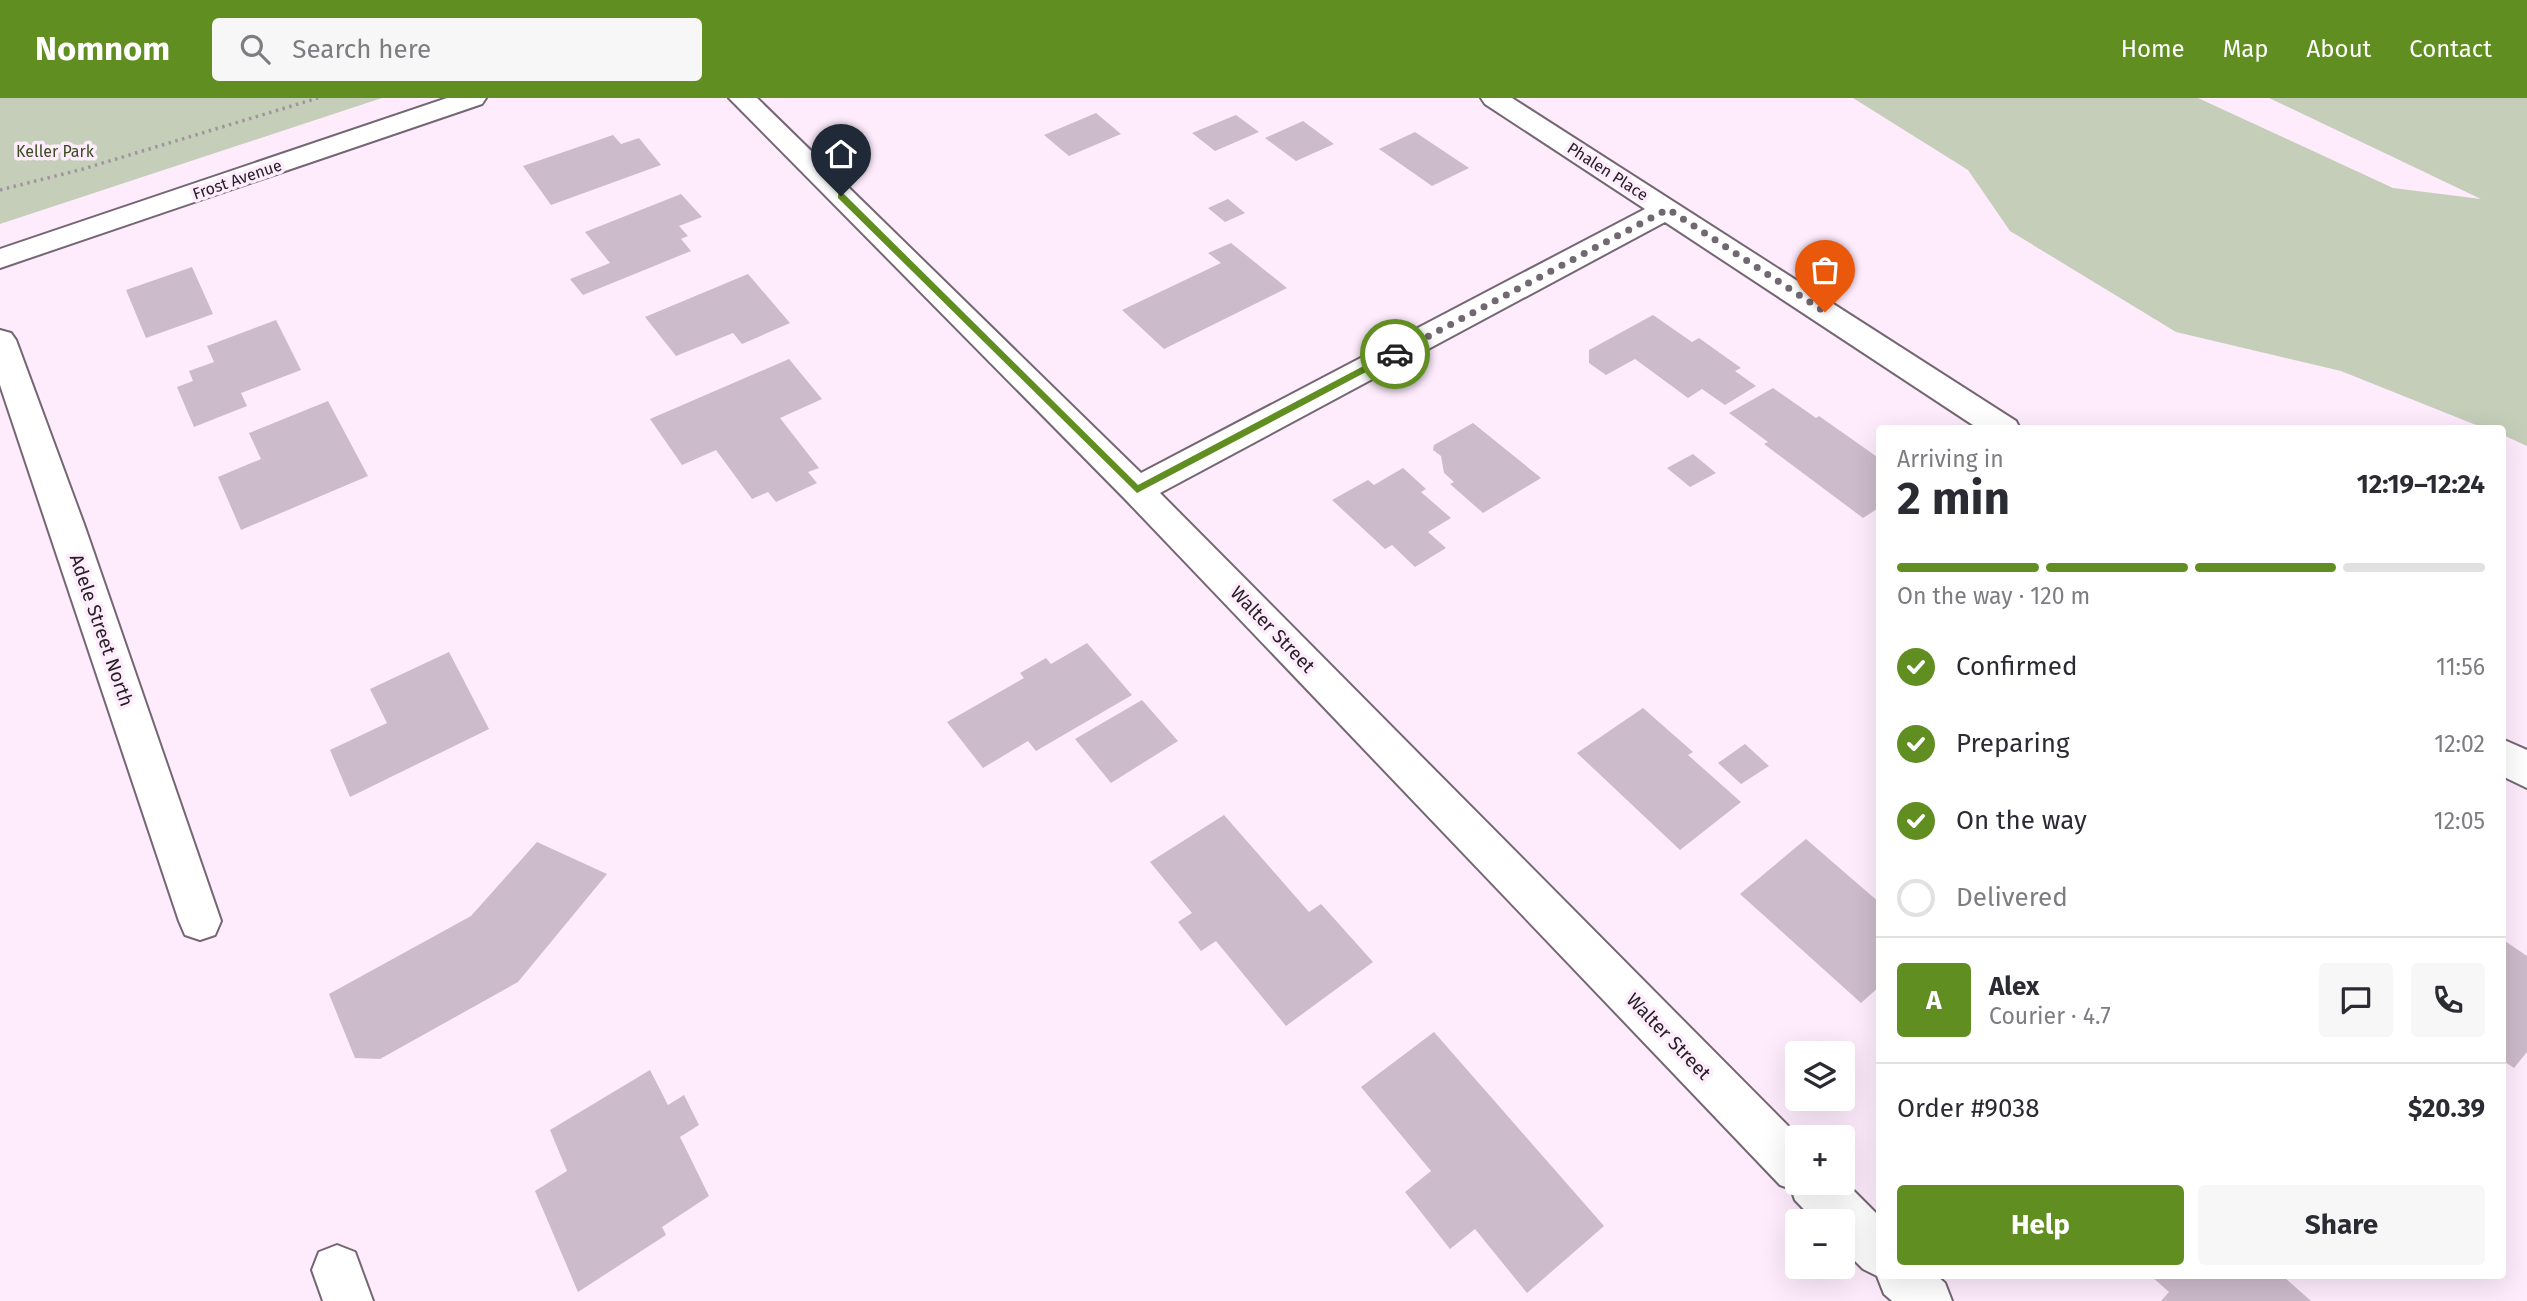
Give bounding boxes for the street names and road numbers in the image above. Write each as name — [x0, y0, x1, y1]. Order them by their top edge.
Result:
street label: Phalen Place — [1564, 138, 1652, 205]
street label: Frost Avenue — [190, 155, 284, 204]
street label: Adele Street North — [65, 551, 138, 709]
street label: Walter Street — [1226, 581, 1320, 678]
street label: Walter Street — [1622, 988, 1716, 1085]

